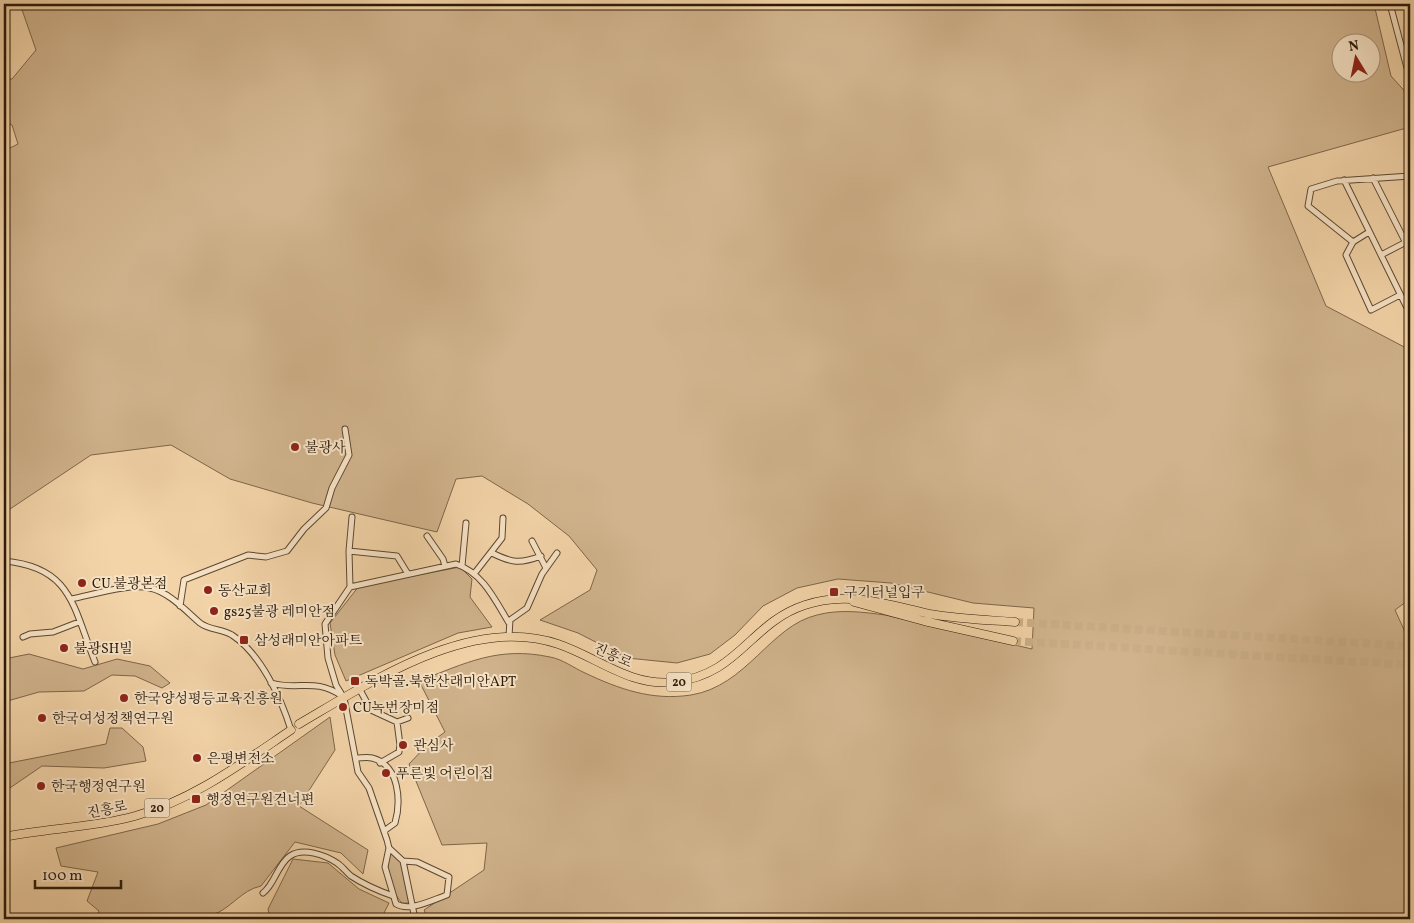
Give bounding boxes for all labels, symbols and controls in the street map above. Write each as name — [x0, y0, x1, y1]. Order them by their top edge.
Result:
north arrow — [1332, 32, 1382, 82]
text: N — [1347, 36, 1361, 57]
place label: 불광사 — [305, 439, 346, 458]
marker: 불광사 — [289, 441, 301, 453]
place label: CU 불광본점 — [92, 575, 168, 594]
marker: CU 불광본점 — [76, 577, 88, 589]
place label: 동산교회 — [218, 582, 272, 601]
marker: 동산교회 — [202, 584, 214, 596]
place label: 구기터널입구 — [844, 584, 926, 603]
marker: 구기터널입구 — [828, 586, 840, 598]
place label: gs25불광 레미안점 — [224, 603, 335, 622]
marker: gs25불광 레미안점 — [208, 605, 220, 617]
place label: 삼성래미안아파트 — [254, 632, 363, 651]
marker: 삼성래미안아파트 — [238, 634, 250, 646]
street label: 진흥로 — [590, 639, 635, 673]
place label: 불광SH빌 — [74, 640, 133, 659]
marker: 불광SH빌 — [58, 642, 70, 654]
road number: 20 — [666, 672, 692, 692]
place label: 독박골.북한산래미안APT — [365, 673, 516, 692]
marker: 독박골.북한산래미안APT — [349, 675, 361, 687]
place label: 한국양성평등교육진흥원 — [134, 690, 283, 709]
marker: 한국양성평등교육진흥원 — [118, 692, 130, 704]
place label: CU녹번장미점 — [353, 699, 439, 718]
marker: CU녹번장미점 — [337, 701, 349, 713]
place label: 한국여성정책연구원 — [52, 710, 174, 729]
marker: 한국여성정책연구원 — [36, 712, 48, 724]
place label: 관심사 — [413, 737, 454, 756]
marker: 관심사 — [397, 739, 409, 751]
place label: 은평변전소 — [207, 750, 275, 769]
marker: 은평변전소 — [191, 752, 203, 764]
place label: 푸른빛 어린이집 — [396, 765, 493, 784]
marker: 푸른빛 어린이집 — [380, 767, 392, 779]
place label: 한국행정연구원 — [51, 778, 146, 797]
marker: 한국행정연구원 — [35, 780, 47, 792]
place label: 행정연구원건너편 — [206, 791, 314, 810]
marker: 행정연구원건너편 — [190, 793, 202, 805]
street label: 진흥로 — [86, 797, 129, 824]
road number: 20 — [144, 798, 170, 818]
scale bar — [35, 858, 121, 890]
text: 100 m — [42, 866, 82, 887]

